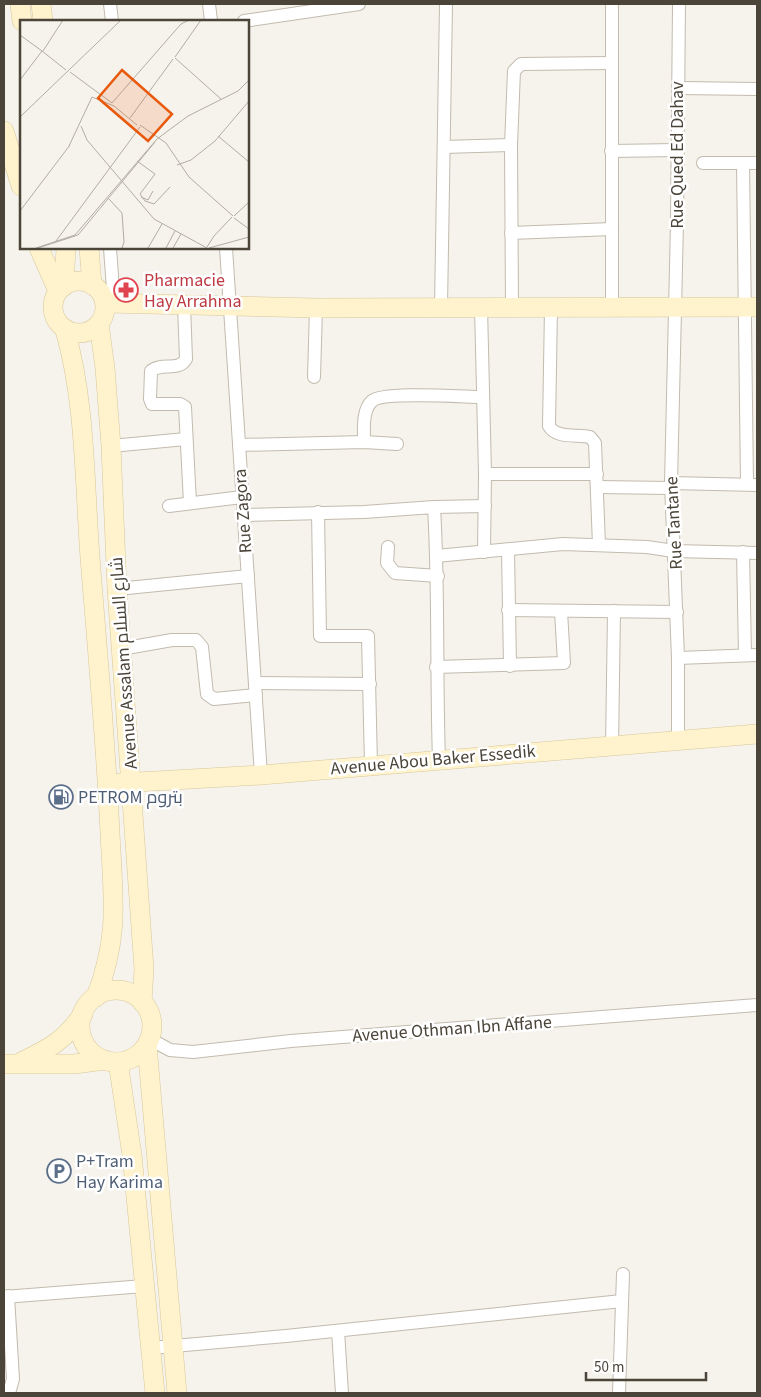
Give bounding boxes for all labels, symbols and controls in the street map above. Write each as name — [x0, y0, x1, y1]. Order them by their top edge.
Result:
inset map — [20, 20, 249, 249]
street label: Rue Qued Ed Dahav — [665, 81, 690, 229]
place label: Pharmacie Hay Arrahma — [144, 268, 242, 314]
pharmacy icon: Pharmacie Hay Arrahma — [113, 277, 139, 303]
street label: Rue Zagora — [228, 468, 258, 554]
street label: Rue Tantane — [659, 476, 689, 570]
street label: Avenue Assalam شارع السلام — [104, 556, 144, 770]
street label: Avenue Abou Baker Essedik — [329, 739, 537, 781]
fuel station icon: PETROM بتروم — [48, 784, 74, 810]
place label: PETROM بتروم — [78, 785, 183, 810]
street label: Avenue Othman Ibn Affane — [351, 1010, 553, 1048]
place label: P+Tram Hay Karima — [76, 1149, 163, 1195]
parking icon: P+Tram Hay Karima — [46, 1158, 72, 1184]
scale bar — [586, 1350, 706, 1382]
text: 50 m — [594, 1357, 624, 1378]

